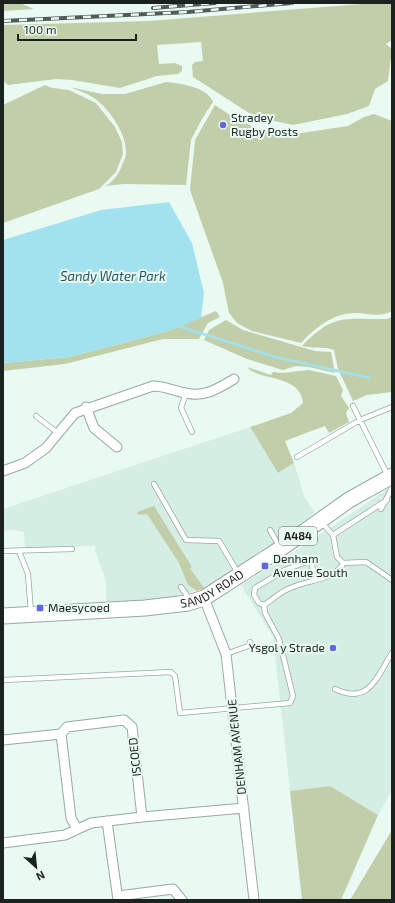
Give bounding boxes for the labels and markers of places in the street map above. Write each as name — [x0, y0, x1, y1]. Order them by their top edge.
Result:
place label: Stradey Rugby Posts — [231, 110, 298, 138]
marker: Stradey Rugby Posts — [218, 120, 228, 130]
place label: Denham Avenue South — [273, 551, 348, 579]
marker: Denham Avenue South — [260, 561, 270, 571]
place label: Maesycoed — [48, 600, 110, 614]
marker: Maesycoed — [35, 603, 45, 613]
place label: Ysgol y Strade — [249, 640, 325, 654]
marker: Ysgol y Strade — [328, 643, 338, 653]

